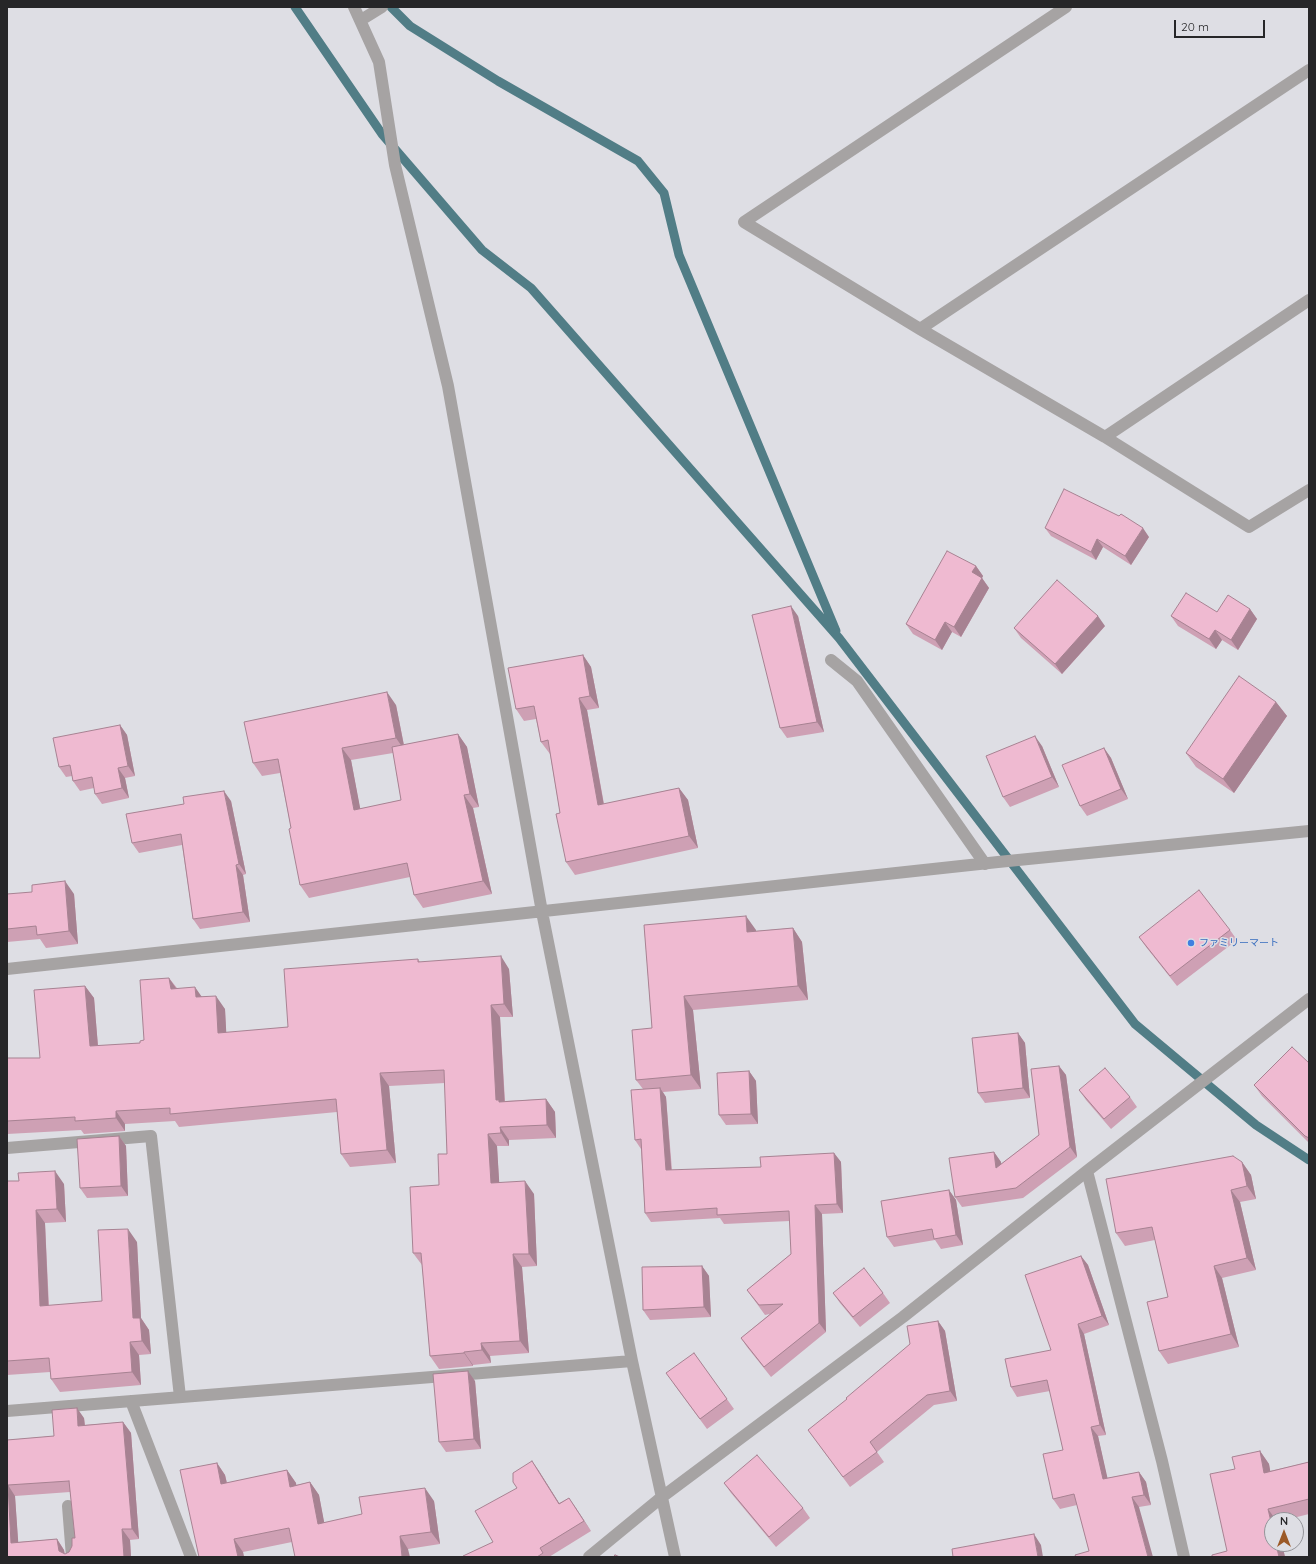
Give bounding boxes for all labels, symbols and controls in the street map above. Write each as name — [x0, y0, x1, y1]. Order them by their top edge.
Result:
scale bar — [1176, 12, 1267, 38]
text: 20 m — [1181, 19, 1209, 34]
place label: ファミリーマート — [1199, 937, 1279, 949]
marker: ファミリーマート — [1186, 938, 1196, 948]
north arrow — [1264, 1512, 1304, 1552]
text: N — [1280, 1514, 1288, 1528]

